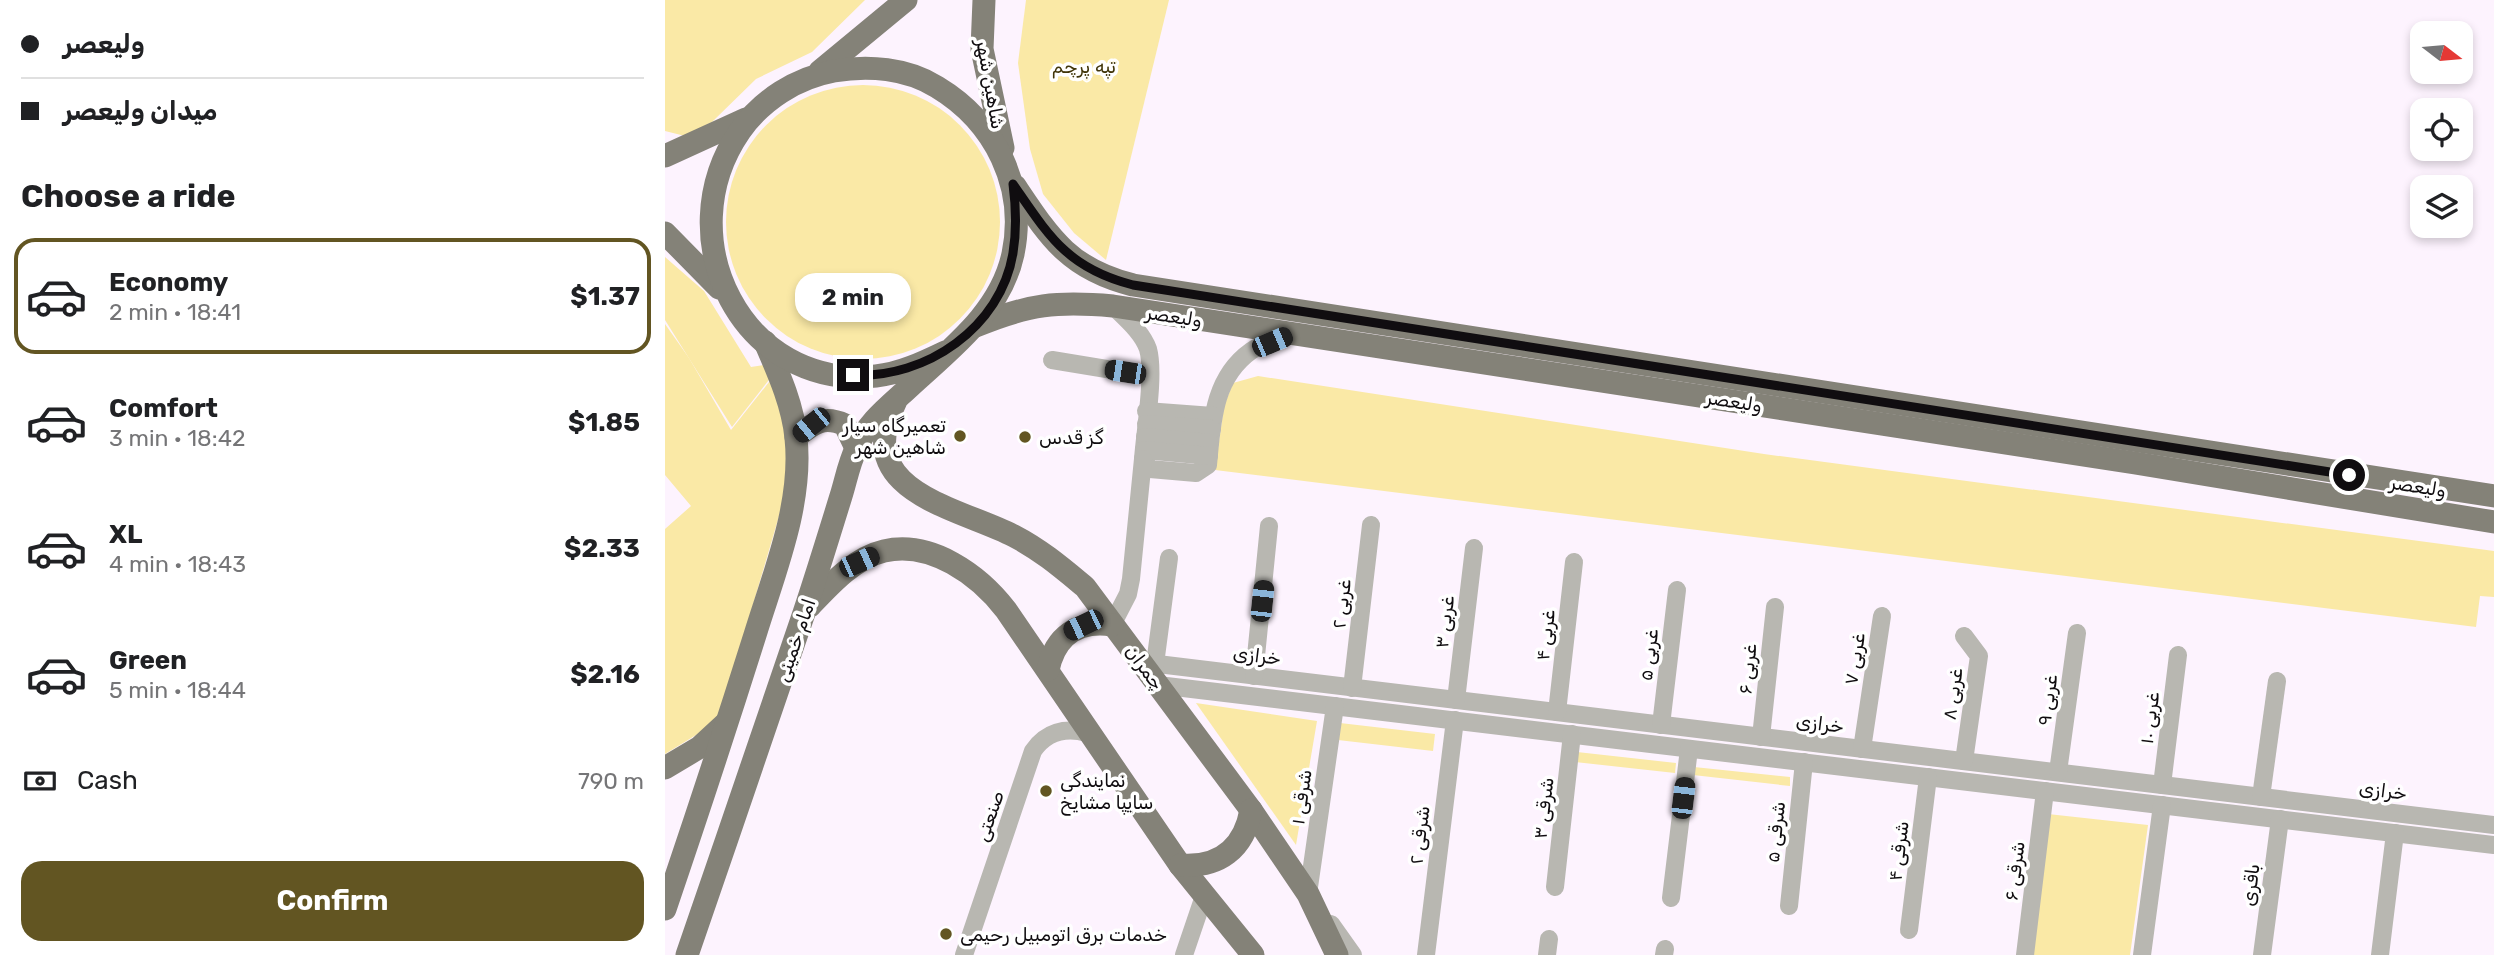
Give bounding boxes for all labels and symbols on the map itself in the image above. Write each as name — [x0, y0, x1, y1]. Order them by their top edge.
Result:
north arrow — [2410, 21, 2473, 84]
street label: شاهین شهر — [971, 36, 1010, 131]
park label: تپه پرچم — [1052, 55, 1116, 80]
callout: 2 min — [795, 274, 911, 322]
street label: ولیعصر — [1143, 301, 1204, 332]
car — [1249, 324, 1296, 360]
car — [1103, 358, 1148, 386]
route end — [837, 359, 869, 391]
street label: ولیعصر — [1703, 386, 1764, 417]
car — [789, 404, 834, 446]
place label: تعمیرگاه سیار شاهین شهر — [842, 414, 946, 459]
place label: گز قدس — [1039, 426, 1104, 449]
marker: تعمیرگاه سیار شاهین شهر — [952, 428, 968, 444]
marker: گز قدس — [1017, 429, 1033, 445]
route start — [2333, 459, 2365, 491]
street label: ولیعصر — [2387, 471, 2448, 502]
car — [836, 544, 883, 580]
street label: ۲ غربی — [1327, 578, 1356, 630]
car — [1250, 579, 1275, 623]
street label: ۳ غربی — [1430, 594, 1459, 650]
street label: امام خمینی — [770, 595, 821, 685]
car — [1060, 606, 1107, 644]
street label: ۴ غربی — [1531, 608, 1560, 662]
street label: ۵ غربی — [1634, 628, 1663, 682]
street label: ۷ غربی — [1839, 631, 1870, 687]
street label: چمران — [1120, 640, 1169, 694]
street label: خرازی — [1232, 641, 1282, 670]
street label: ۶ غربی — [1733, 643, 1762, 695]
street label: ۸ غربی — [1937, 666, 1968, 722]
street label: ۹ غربی — [2033, 673, 2062, 727]
street label: ۱۰ غربی — [2135, 691, 2164, 745]
street label: خرازی — [1795, 709, 1845, 738]
street label: ۱ شرقی — [1286, 768, 1317, 826]
place label: نمایندگی سایپا مشایخ — [1060, 769, 1154, 816]
street label: ۳ شرقی — [1528, 776, 1559, 840]
car — [1671, 776, 1696, 820]
street label: خرازی — [2358, 776, 2408, 805]
marker: نمایندگی سایپا مشایخ — [1038, 783, 1054, 799]
street label: صنعتی — [970, 788, 1009, 845]
street label: ۵ شرقی — [1761, 800, 1790, 864]
street label: ۲ شرقی — [1404, 804, 1435, 866]
street label: ۴ شرقی — [1883, 820, 1914, 882]
street label: ۶ شرقی — [1999, 840, 2030, 902]
street label: باقری — [2236, 862, 2265, 908]
place label: خدمات برق اتومبیل رحیمی — [960, 923, 1167, 946]
marker: خدمات برق اتومبیل رحیمی — [938, 926, 954, 942]

